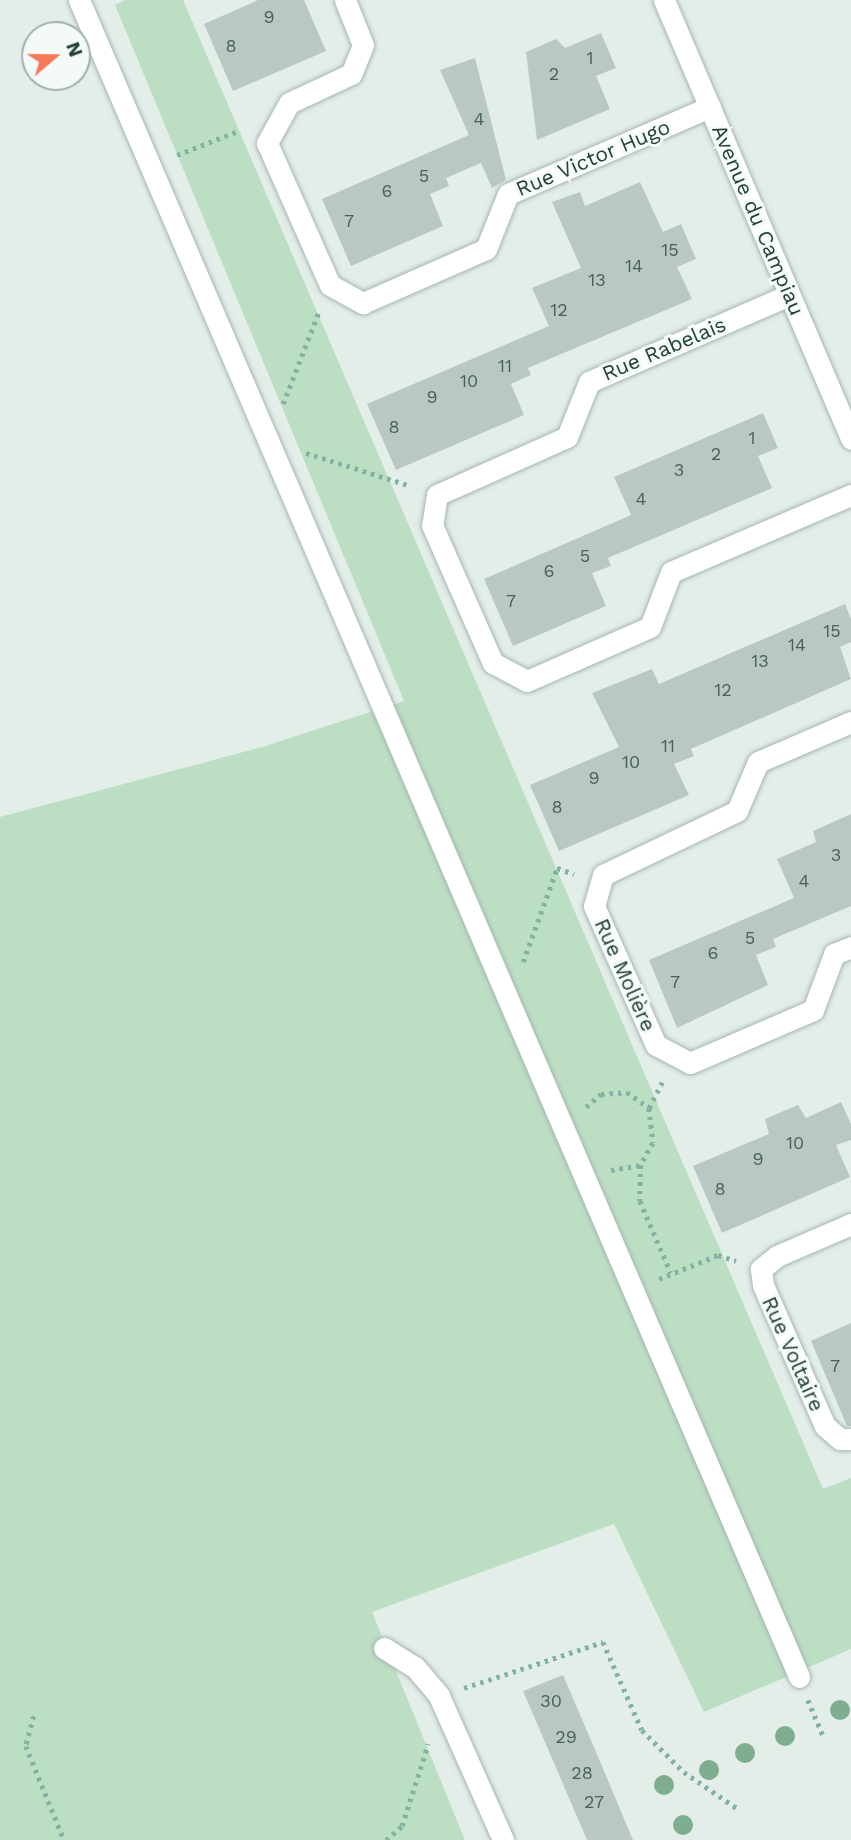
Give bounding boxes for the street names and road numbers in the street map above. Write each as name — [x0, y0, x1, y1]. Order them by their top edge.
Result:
street label: Rue Victor Hugo — [512, 114, 674, 202]
street label: Avenue du Campiau — [706, 121, 810, 319]
street label: Rue Rabelais — [598, 312, 730, 386]
street label: Rue Molière — [589, 915, 661, 1035]
street label: Rue Voltaire — [756, 1292, 830, 1416]

